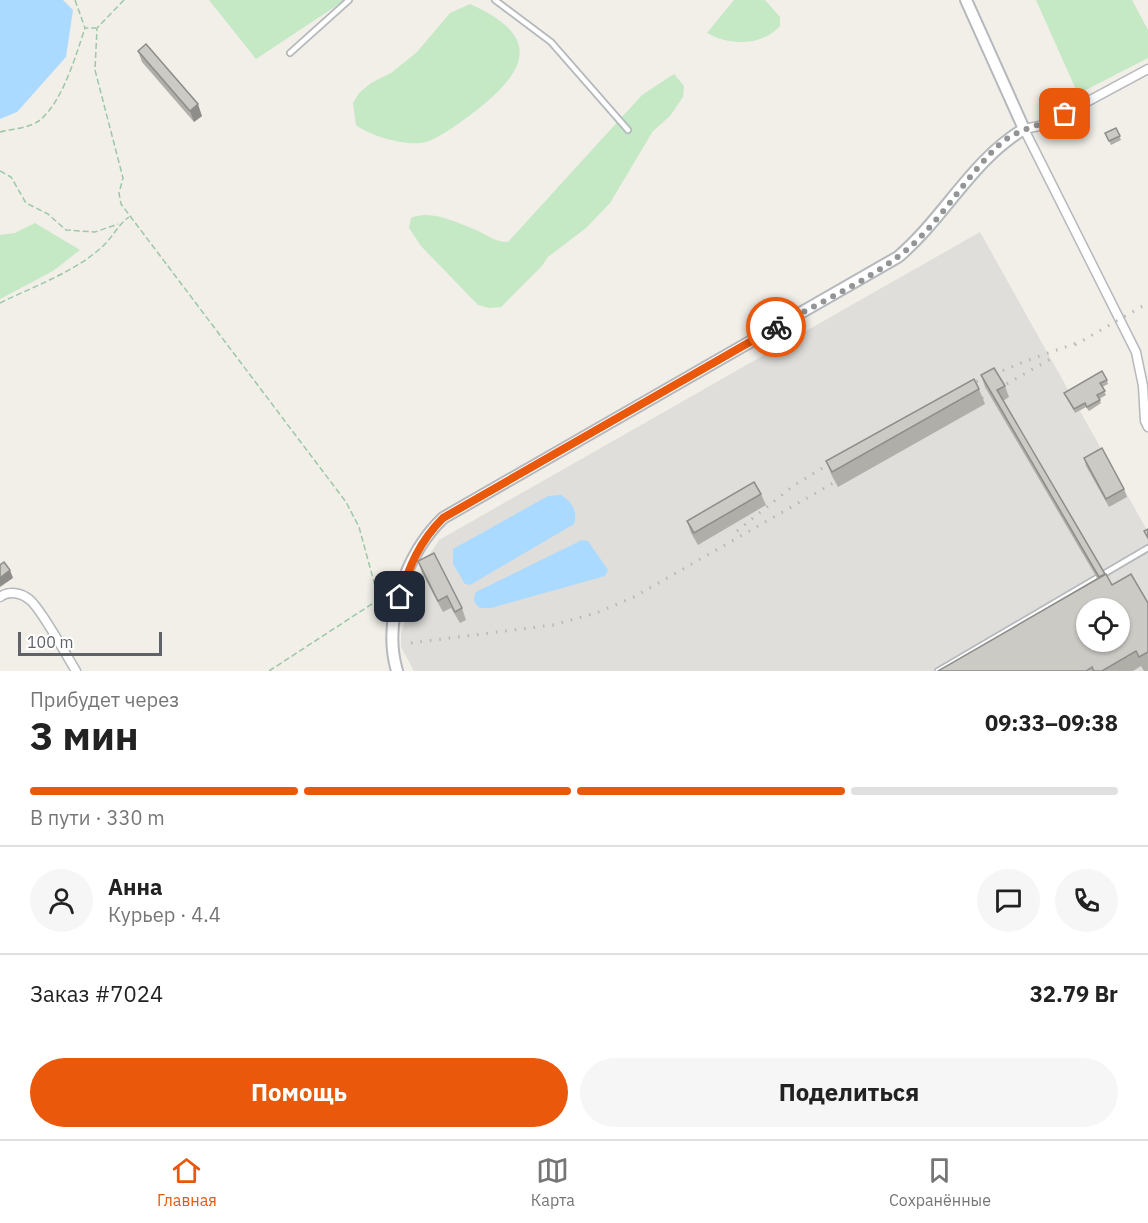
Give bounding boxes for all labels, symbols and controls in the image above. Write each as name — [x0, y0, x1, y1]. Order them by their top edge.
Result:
pin — [1039, 88, 1090, 139]
icon: bag — [1048, 97, 1081, 130]
courier — [746, 297, 806, 357]
icon: bike — [760, 311, 793, 344]
pin — [374, 571, 425, 622]
icon: home — [383, 580, 416, 613]
map controls — [1076, 598, 1130, 652]
button: locate — [1076, 598, 1130, 652]
scale bar — [18, 629, 162, 656]
text: 100 m — [27, 632, 74, 652]
text: Прибудет через — [30, 686, 179, 713]
text: 09:33–09:38 — [985, 708, 1118, 737]
text: 3 мин — [30, 710, 139, 761]
text: В пути · 330 m — [30, 804, 165, 831]
button: person — [30, 869, 93, 932]
button: chat — [977, 869, 1040, 932]
button: phone — [1055, 869, 1118, 932]
text: Анна — [108, 872, 163, 901]
text: Курьер · 4.4 — [108, 901, 221, 928]
text: Заказ #7024 — [30, 979, 163, 1008]
text: 32.79 Br — [1030, 979, 1118, 1008]
button: Помощь — [30, 1058, 568, 1127]
button: Поделиться — [580, 1058, 1118, 1127]
tab: Главная — [157, 1154, 217, 1210]
tab: Карта — [531, 1154, 575, 1210]
tab: Сохранённые — [889, 1154, 991, 1210]

